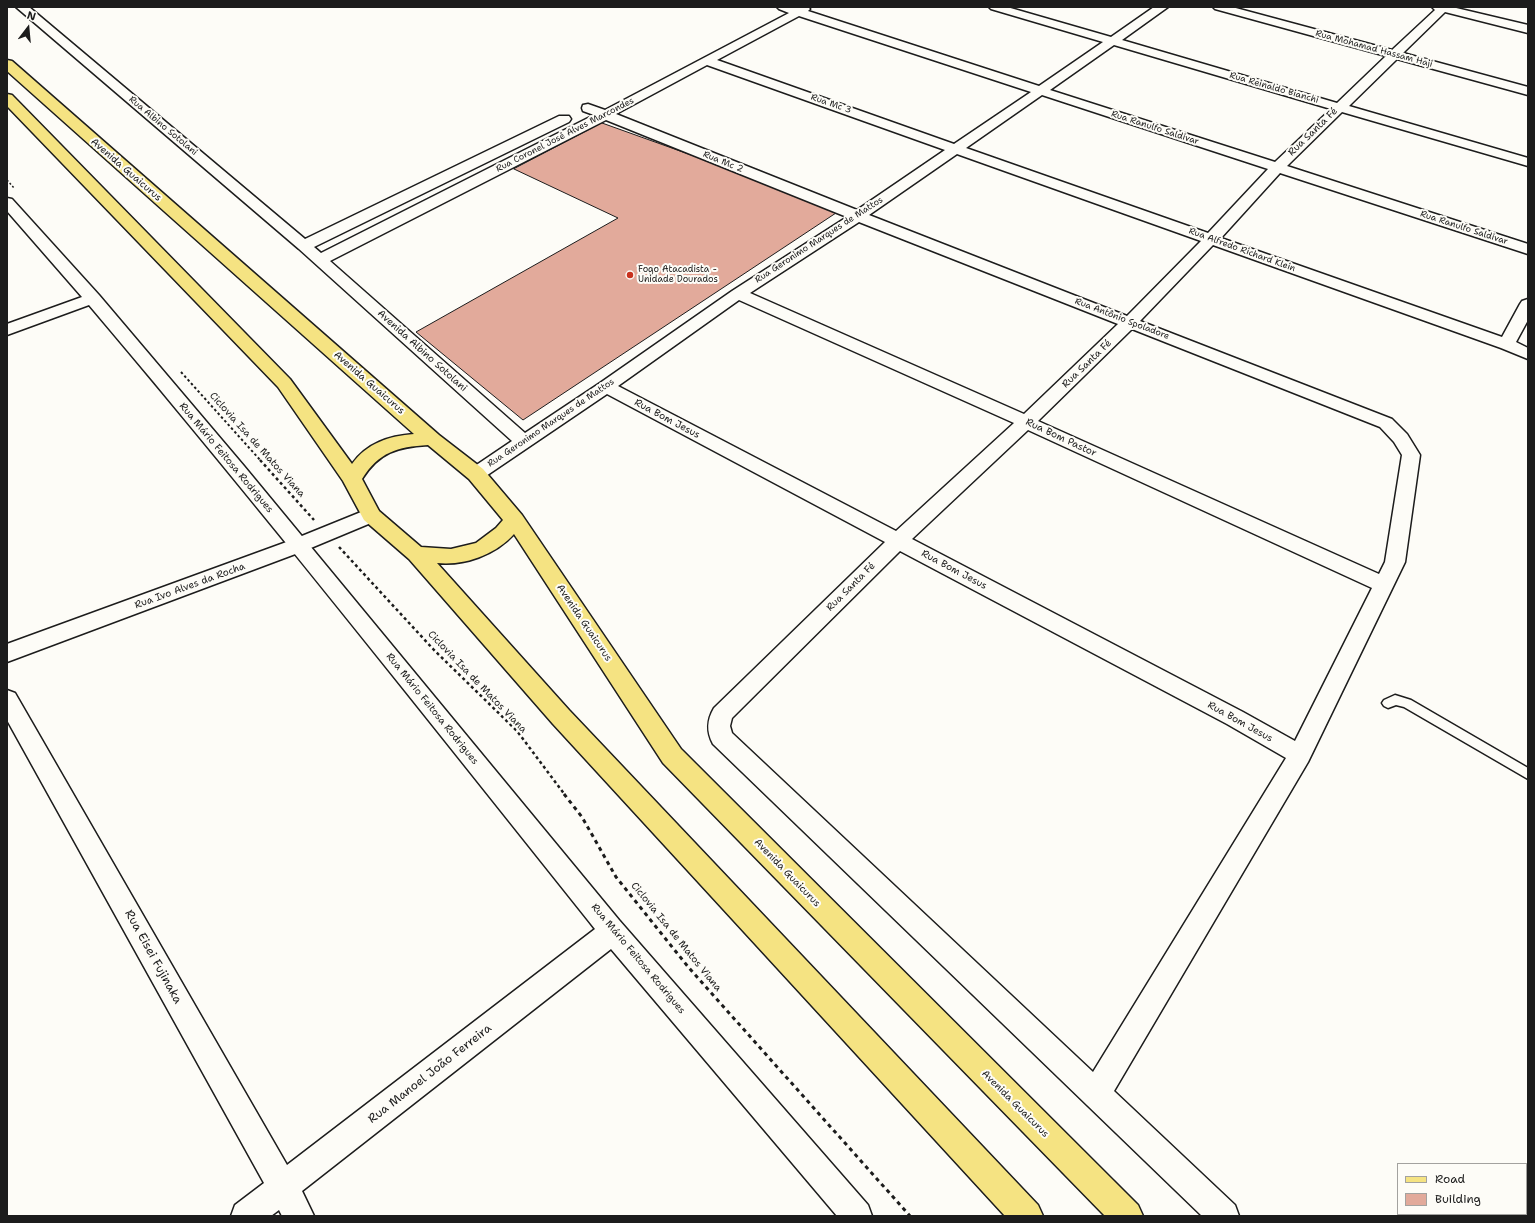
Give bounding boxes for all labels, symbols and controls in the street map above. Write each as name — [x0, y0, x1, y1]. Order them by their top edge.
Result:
north arrow — [8, 8, 48, 48]
text: N — [25, 8, 38, 24]
street label: Rua Mohamad Hassam Haji — [1314, 28, 1434, 70]
street label: Rua Reinaldo Bianchi — [1228, 70, 1320, 106]
street label: Rua Mc 3 — [809, 92, 853, 116]
street label: Rua Albino Sotolani — [126, 94, 200, 158]
street label: Rua Coronel José Alves Marcondes — [494, 95, 636, 175]
street label: Rua Santa Fé — [1286, 105, 1340, 159]
street label: Rua Ranulfo Saldivar — [1110, 109, 1200, 147]
street label: Avenida Guaicurus — [88, 136, 164, 204]
street label: Rua Mc 2 — [701, 149, 745, 175]
street label: Rua Geronimo Marques de Mattos — [753, 194, 885, 286]
street label: Rua Ranulfo Saldivar — [1419, 209, 1509, 247]
street label: Rua Alfredo Richard Klein — [1187, 226, 1297, 274]
place label: Fogo Atacadista - Unidade Dourados — [638, 265, 718, 286]
marker: Fogo Atacadista - Unidade Dourados — [625, 270, 635, 280]
street label: Rua Antônio Spoladore — [1073, 296, 1171, 342]
street label: Avenida Albino Sotolani — [375, 308, 469, 394]
street label: Rua Santa Fé — [1060, 337, 1114, 391]
street label: Avenida Guaicurus — [331, 349, 407, 417]
street label: Rua Geronimo Marques de Mattos — [486, 376, 616, 470]
street label: Ciclovia Isa de Matos Viana — [207, 390, 307, 500]
street label: Rua Bom Jesus — [632, 397, 702, 441]
street label: Rua Mário Feitosa Rodrigues — [176, 400, 276, 516]
street label: Rua Bom Pastor — [1024, 416, 1098, 460]
street label: Rua Bom Jesus — [919, 548, 989, 592]
street label: Rua Ivo Alves da Rocha — [133, 560, 247, 612]
street label: Rua Santa Fé — [824, 560, 878, 614]
street label: Avenida Guaicurus — [554, 582, 614, 664]
street label: Ciclovia Isa de Matos Viana — [425, 629, 529, 735]
street label: Rua Mário Feitosa Rodrigues — [383, 651, 481, 767]
street label: Rua Bom Jesus — [1205, 699, 1275, 745]
street label: Avenida Guaicurus — [751, 836, 823, 910]
street label: Ciclovia Isa de Matos Viana — [628, 880, 724, 994]
street label: Rua Mário Feitosa Rodrigues — [588, 901, 688, 1017]
street label: Rua Eisei Fujinaka — [121, 908, 185, 1006]
street label: Rua Manoel João Ferreira — [365, 1021, 495, 1127]
street label: Avenida Guaicurus — [979, 1068, 1051, 1140]
legend — [1397, 1163, 1527, 1215]
text: Road — [1435, 1171, 1465, 1187]
text: Building — [1435, 1191, 1481, 1207]

